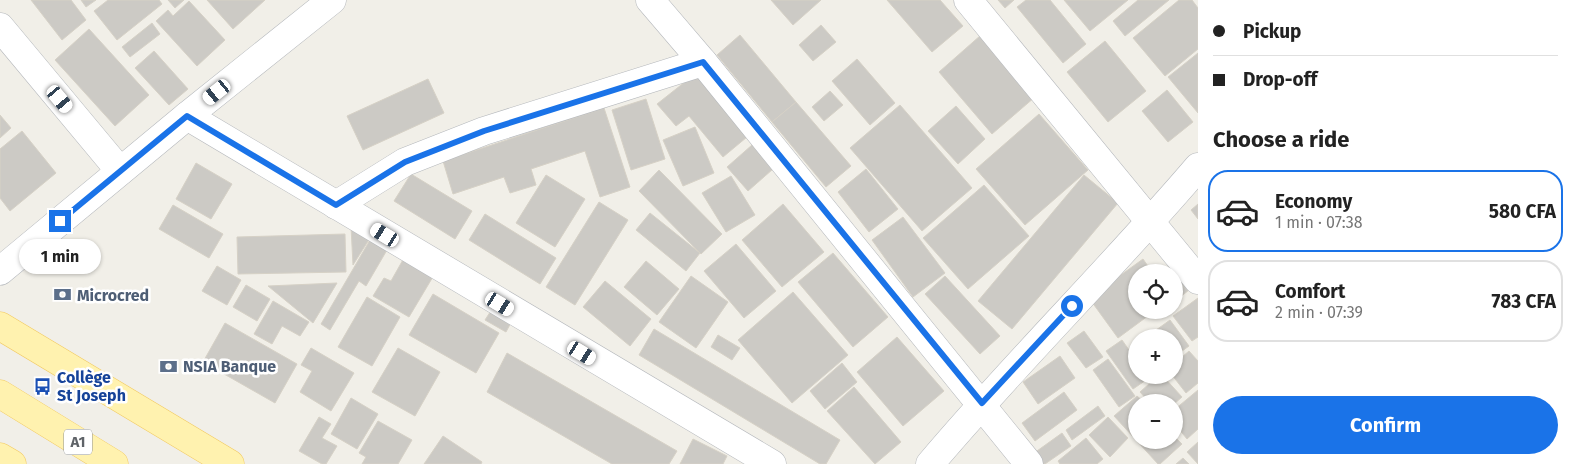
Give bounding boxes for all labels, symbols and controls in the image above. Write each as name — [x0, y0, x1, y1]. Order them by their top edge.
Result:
text: Pickup — [1243, 20, 1301, 43]
text: Drop-off — [1243, 68, 1317, 91]
car — [200, 77, 233, 107]
car — [44, 83, 75, 115]
text: Choose a ride — [1213, 126, 1349, 153]
icon: car — [1215, 189, 1260, 234]
text: Economy — [1275, 190, 1352, 213]
text: 580 CFA — [1489, 200, 1556, 223]
route end — [49, 210, 71, 232]
text: 1 min · 07:38 — [1275, 213, 1363, 232]
car — [368, 221, 401, 249]
callout: 1 min — [19, 238, 101, 274]
text: 1 min — [41, 247, 79, 266]
map controls — [1128, 264, 1183, 449]
button: locate — [1128, 264, 1183, 319]
icon: car — [1215, 279, 1260, 324]
text: Comfort — [1275, 280, 1345, 303]
bank icon: Microcred — [53, 285, 73, 305]
place label: Microcred — [77, 286, 149, 305]
car — [483, 290, 516, 318]
text: 783 CFA — [1492, 290, 1556, 313]
route start — [1061, 295, 1083, 317]
text: 2 min · 07:39 — [1275, 303, 1363, 322]
button: + — [1128, 329, 1183, 384]
car — [565, 339, 598, 367]
bank icon: NSIA Banque — [159, 356, 179, 376]
place label: NSIA Banque — [183, 357, 276, 376]
place label: Collège St Joseph — [57, 368, 126, 405]
bus stop icon: Collège St Joseph — [33, 376, 53, 396]
button: − — [1128, 394, 1183, 449]
button: Confirm — [1213, 396, 1558, 454]
road number: A1 — [64, 430, 92, 454]

